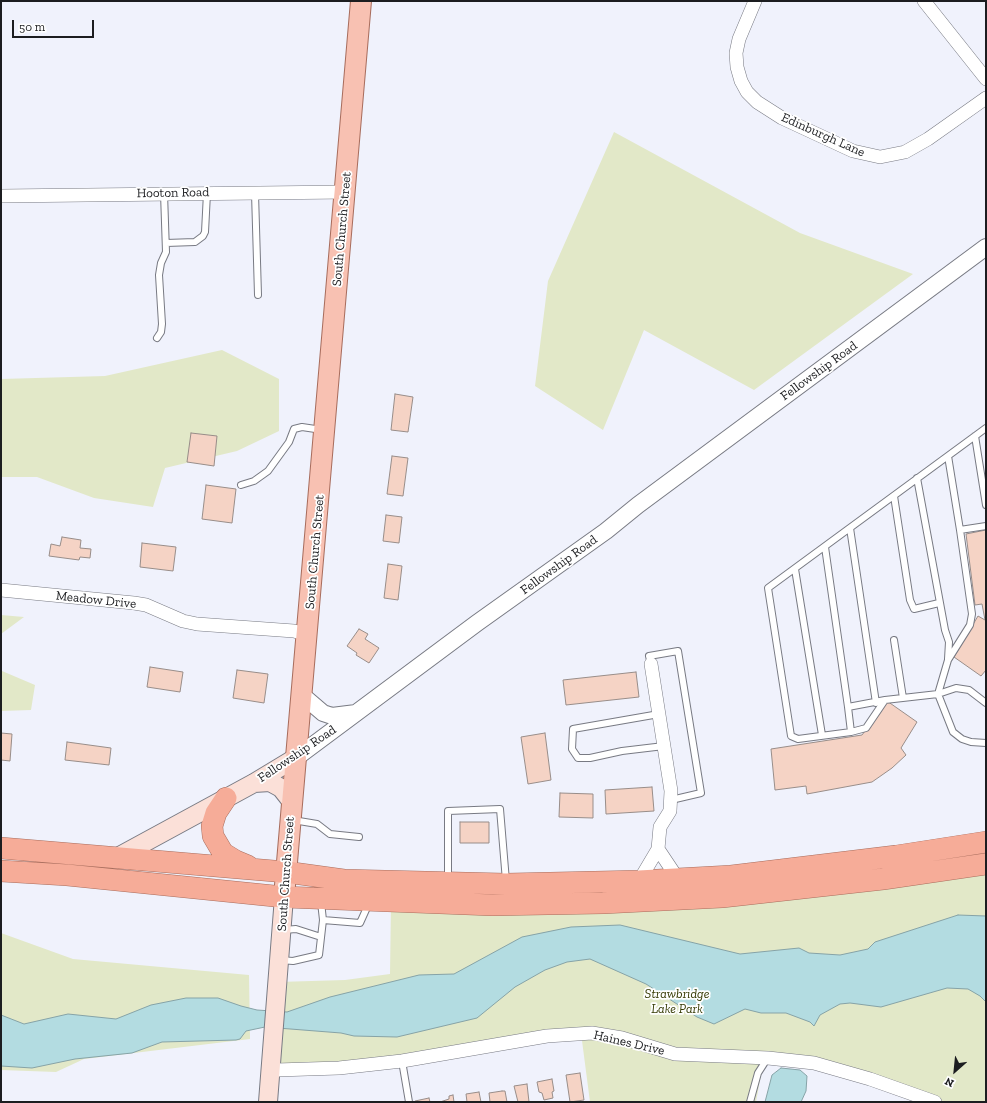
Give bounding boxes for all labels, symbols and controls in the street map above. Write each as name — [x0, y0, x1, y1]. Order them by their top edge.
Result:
scale bar — [14, 12, 96, 38]
text: 50 m — [19, 20, 45, 34]
street label: Edinburgh Lane — [779, 110, 867, 160]
street label: South Church Street — [329, 171, 355, 287]
street label: Hooton Road — [137, 185, 209, 201]
street label: Fellowship Road — [778, 338, 860, 404]
street label: South Church Street — [302, 494, 328, 610]
street label: Fellowship Road — [518, 532, 600, 598]
street label: Meadow Drive — [55, 588, 137, 612]
street label: Fellowship Road — [255, 722, 339, 786]
street label: South Church Street — [274, 816, 298, 932]
park label: Strawbridge Lake Park — [645, 986, 709, 1017]
street label: Haines Drive — [592, 1027, 666, 1059]
north arrow — [935, 1051, 975, 1091]
text: N — [943, 1074, 956, 1090]

